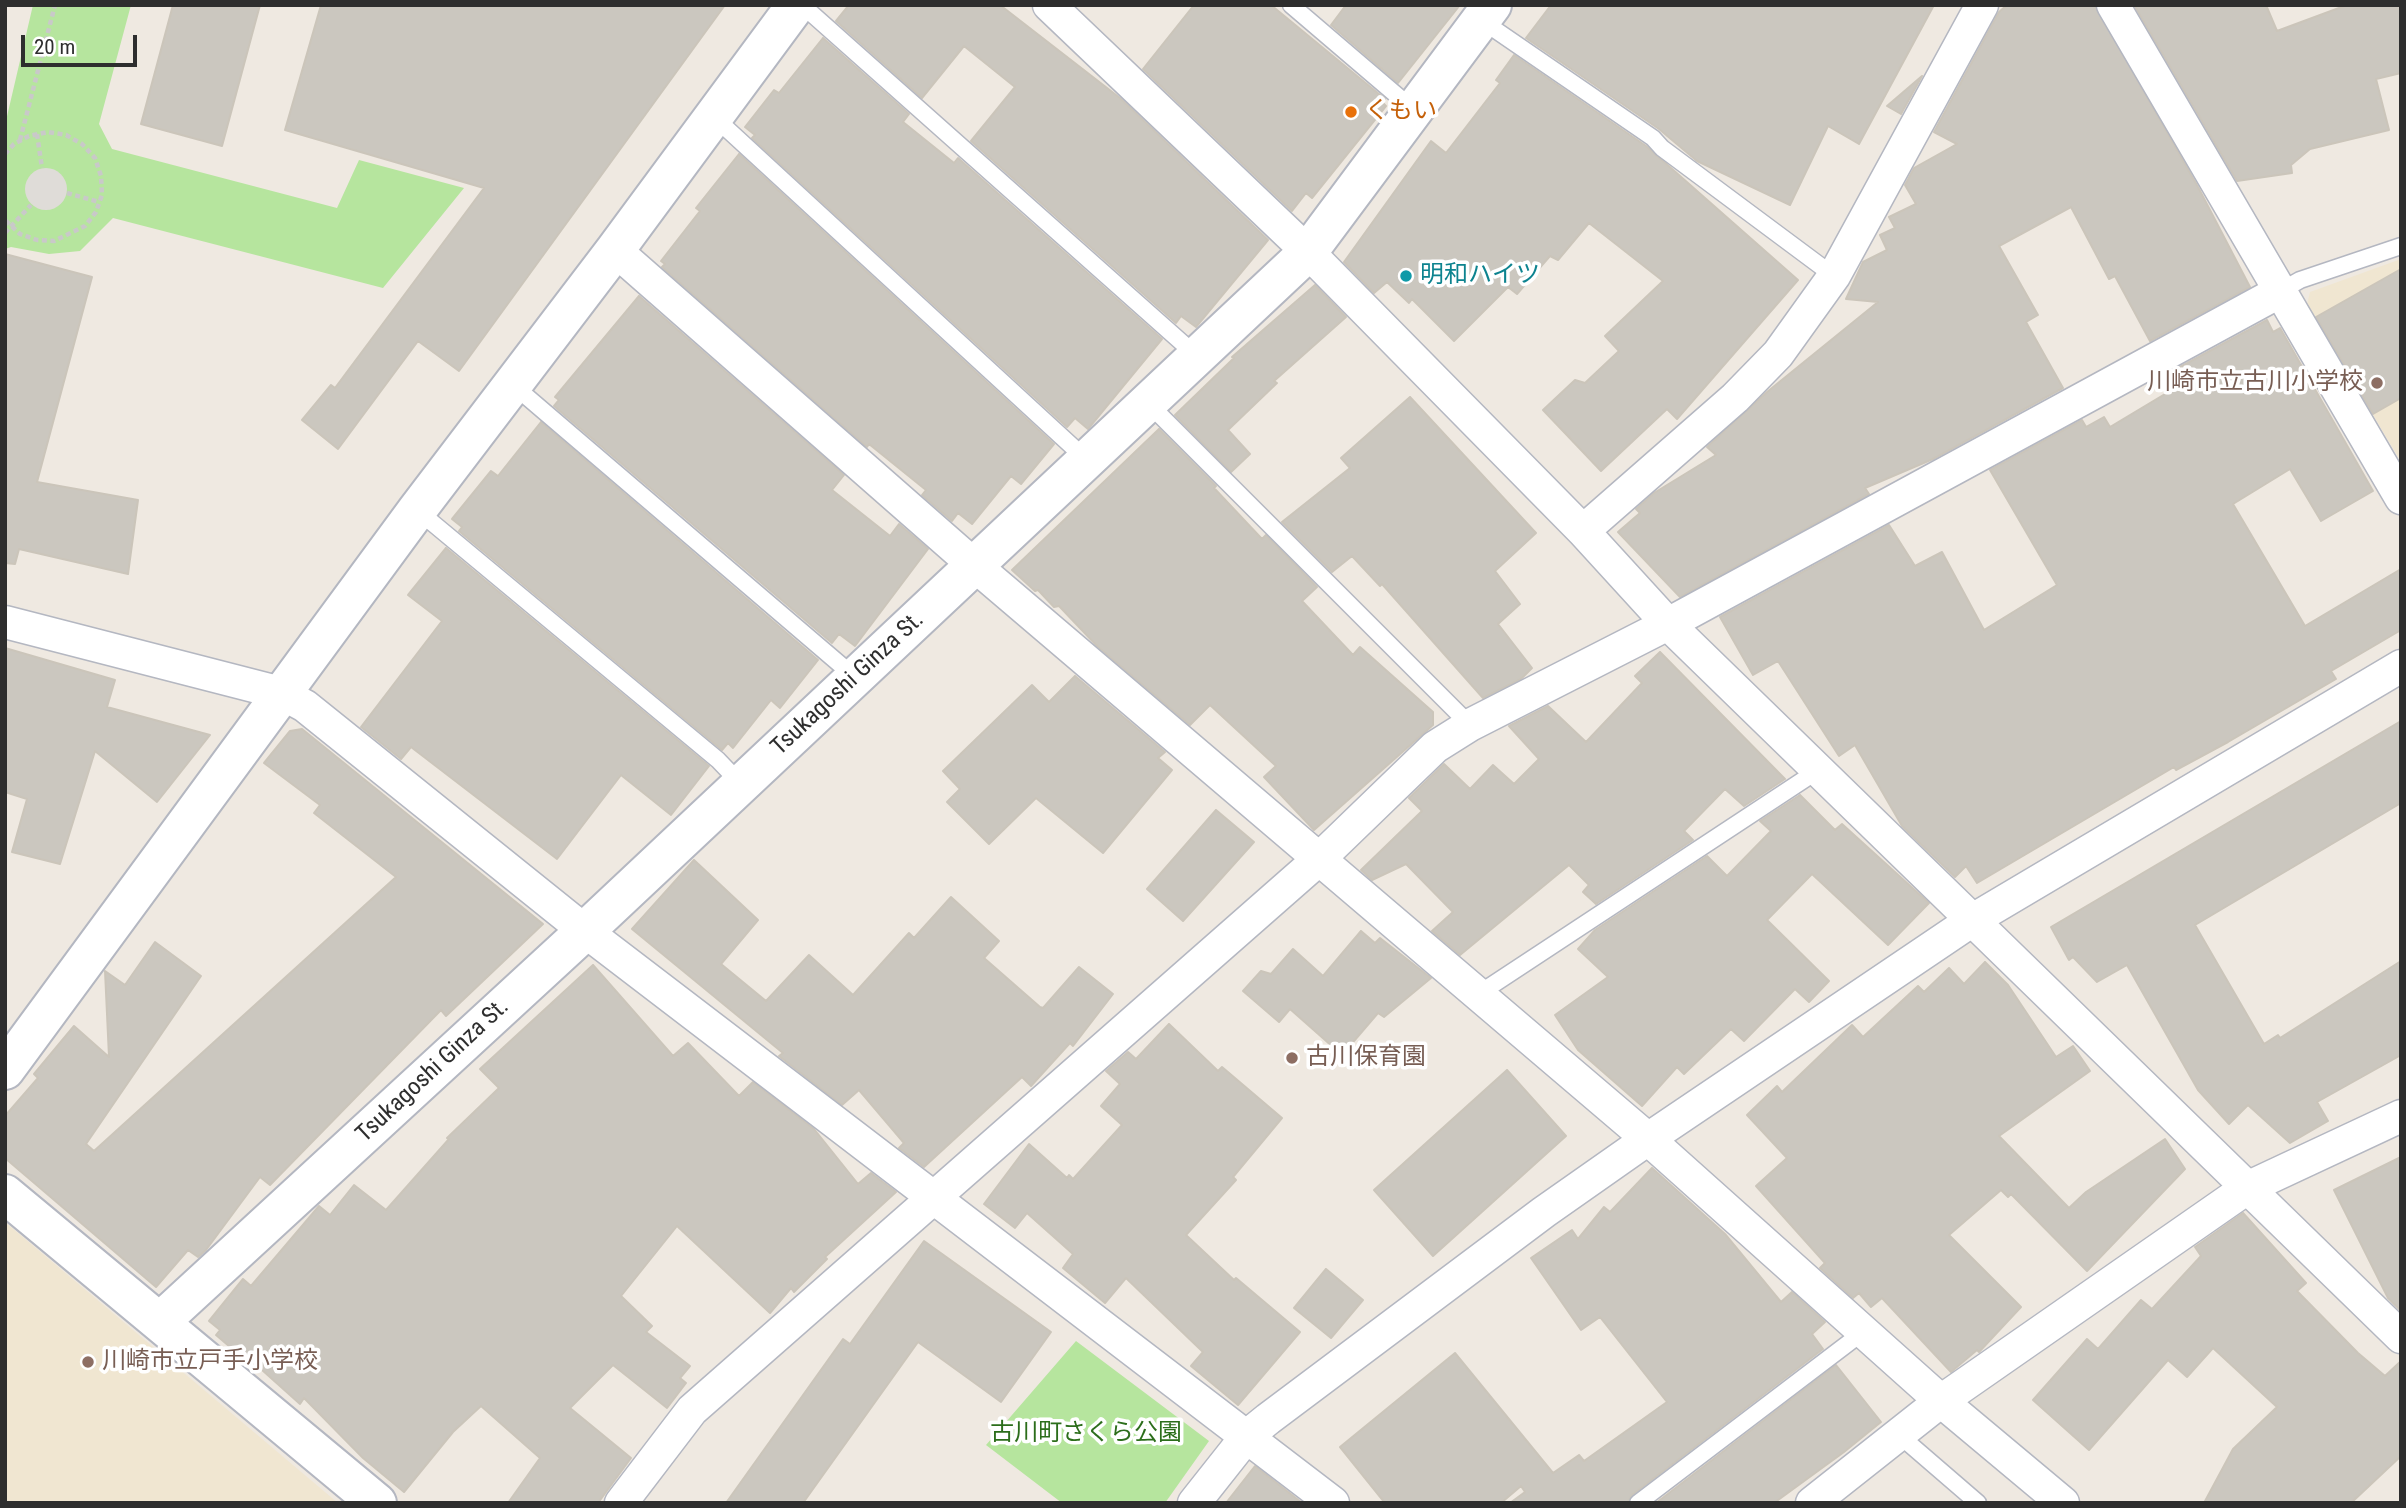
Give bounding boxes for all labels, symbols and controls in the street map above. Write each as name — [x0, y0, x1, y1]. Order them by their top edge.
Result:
scale bar — [24, 21, 140, 65]
text: 20 m — [34, 35, 75, 59]
place label: くもい — [1365, 98, 1437, 126]
marker: くもい — [1343, 104, 1359, 120]
place label: 明和ハイツ — [1420, 262, 1540, 290]
marker: 明和ハイツ — [1398, 268, 1414, 284]
place label: 川崎市立古川小学校 — [2147, 369, 2363, 397]
marker: 川崎市立古川小学校 — [2369, 375, 2385, 391]
street label: Tsukagoshi Ginza St. — [766, 606, 930, 762]
street label: Tsukagoshi Ginza St. — [351, 993, 515, 1149]
place label: 古川保育園 — [1306, 1044, 1426, 1072]
marker: 古川保育園 — [1284, 1050, 1300, 1066]
place label: 川崎市立戸手小学校 — [102, 1348, 318, 1376]
marker: 川崎市立戸手小学校 — [80, 1354, 96, 1370]
park label: 古川町さくら公園 — [990, 1420, 1182, 1448]

